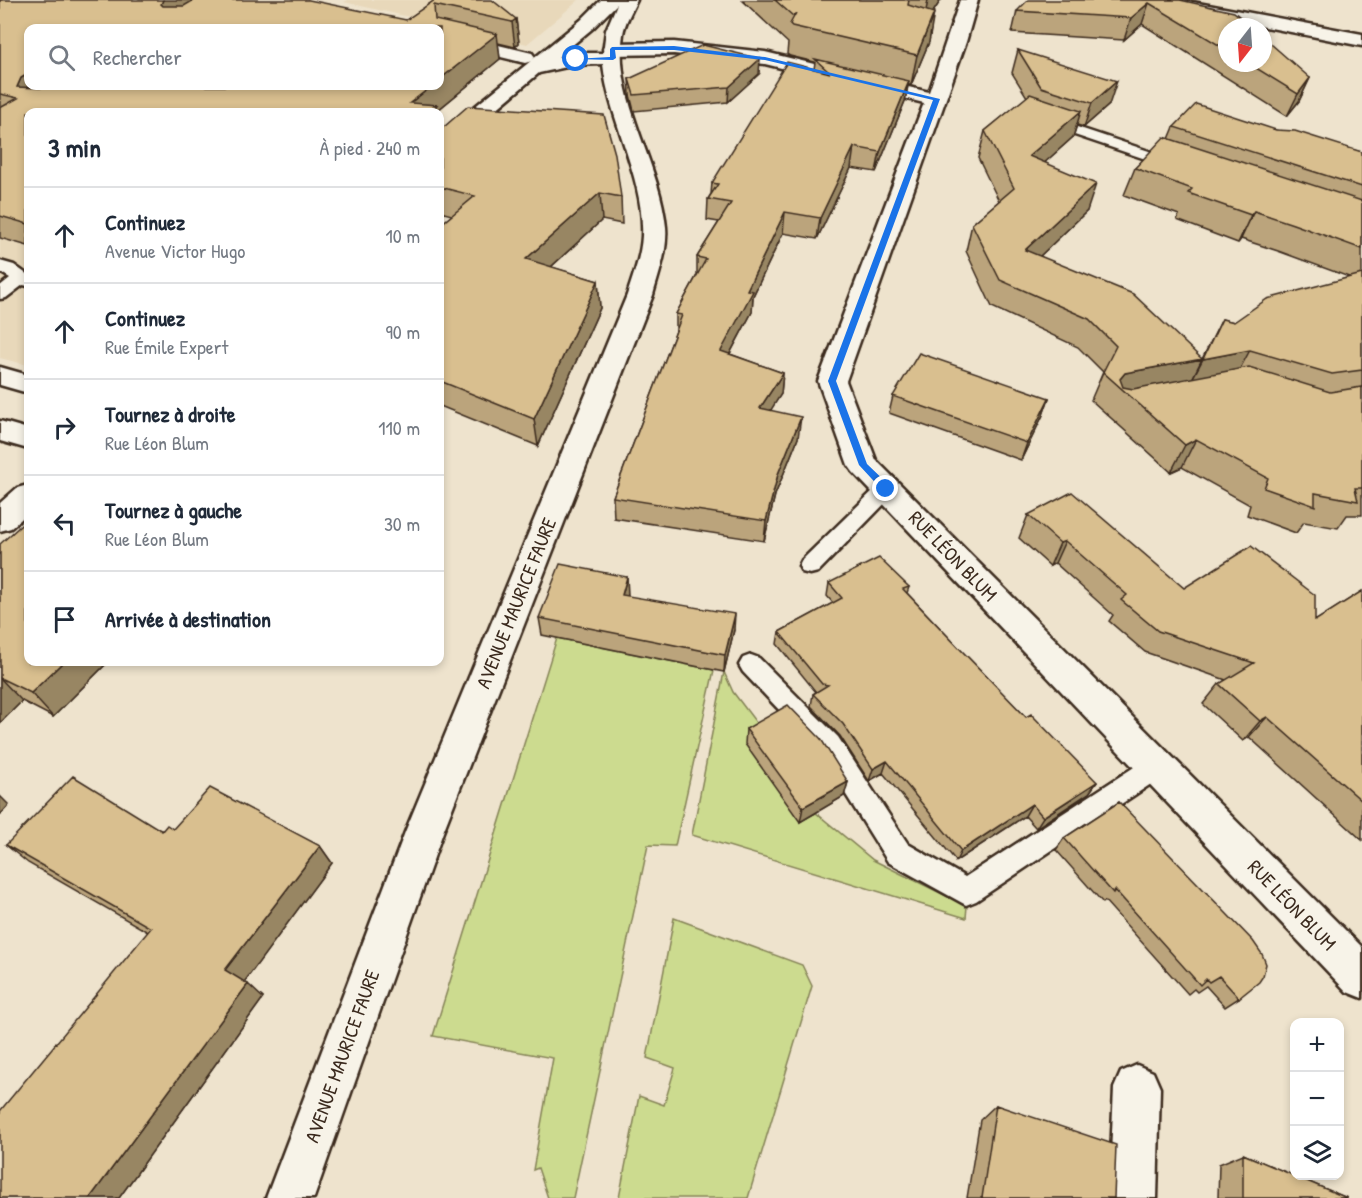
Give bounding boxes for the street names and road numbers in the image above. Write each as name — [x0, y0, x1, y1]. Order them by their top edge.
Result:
street label: RUE LÉON BLUM — [903, 504, 1004, 607]
street label: AVENUE MAURICE FAURE — [469, 513, 562, 692]
street label: RUE LÉON BLUM — [1242, 853, 1343, 956]
street label: AVENUE MAURICE FAURE — [298, 966, 385, 1146]

